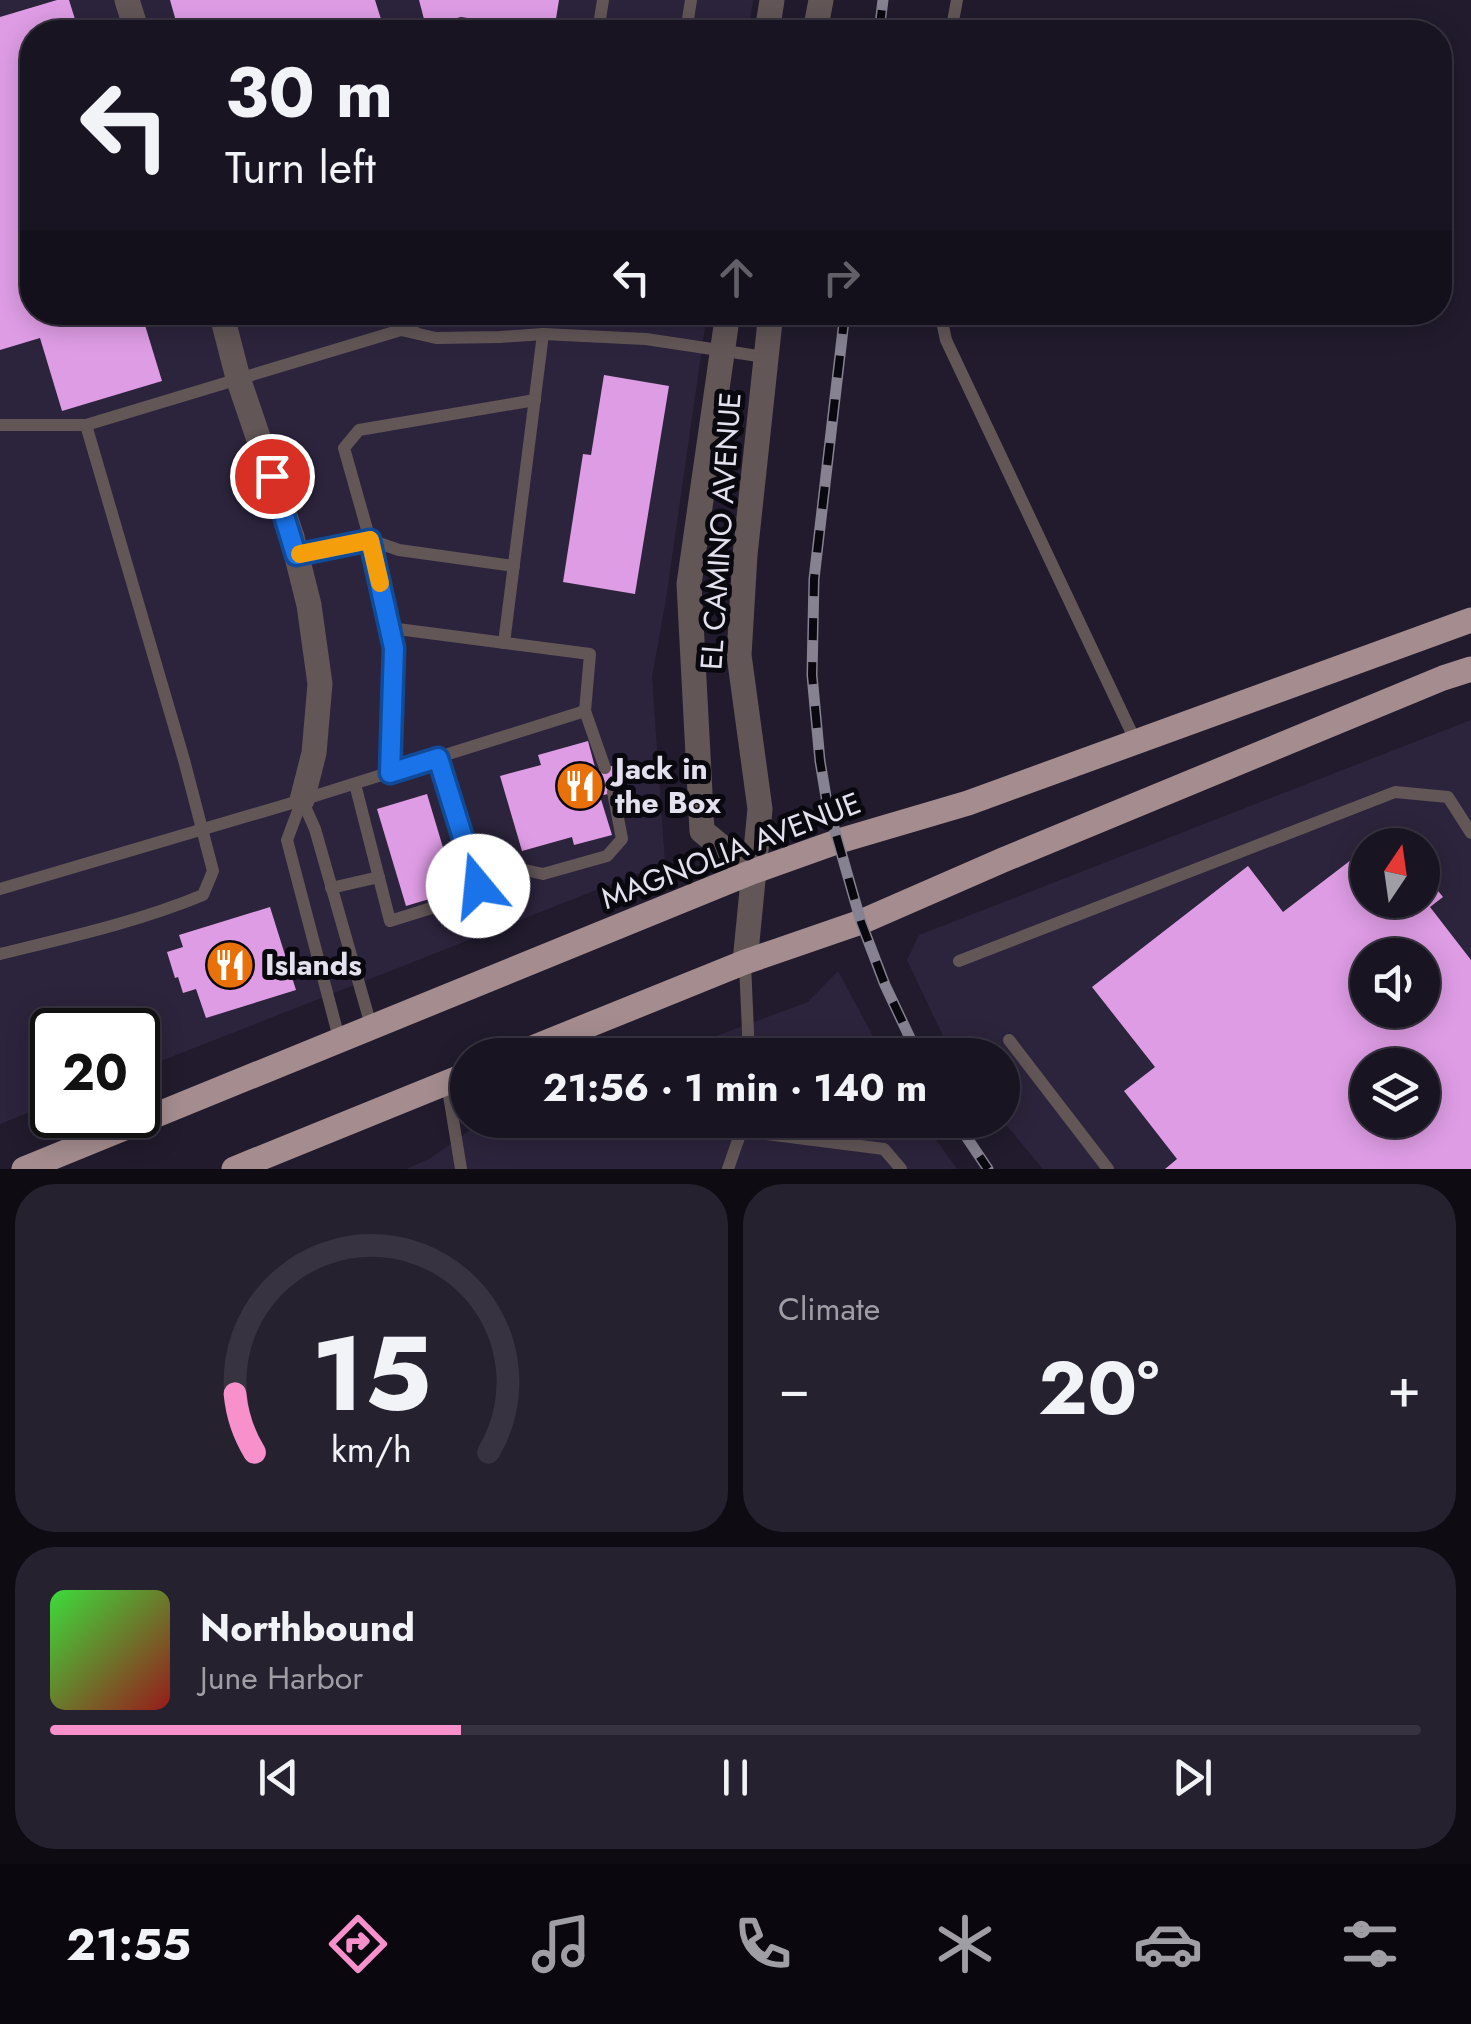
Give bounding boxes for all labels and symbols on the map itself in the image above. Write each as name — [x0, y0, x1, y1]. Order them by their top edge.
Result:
street label: EL CAMINO AVENUE — [689, 391, 752, 671]
pin — [230, 434, 315, 519]
place label: Jack in the Box — [610, 747, 721, 824]
restaurant icon: Jack in the Box — [554, 760, 606, 812]
street label: MAGNOLIA AVENUE — [595, 781, 867, 920]
north arrow — [1350, 828, 1440, 918]
position arrow — [426, 834, 530, 938]
restaurant icon: Islands — [204, 939, 256, 991]
place label: Islands — [265, 943, 362, 986]
speed limit sign: 20 — [30, 1008, 160, 1138]

